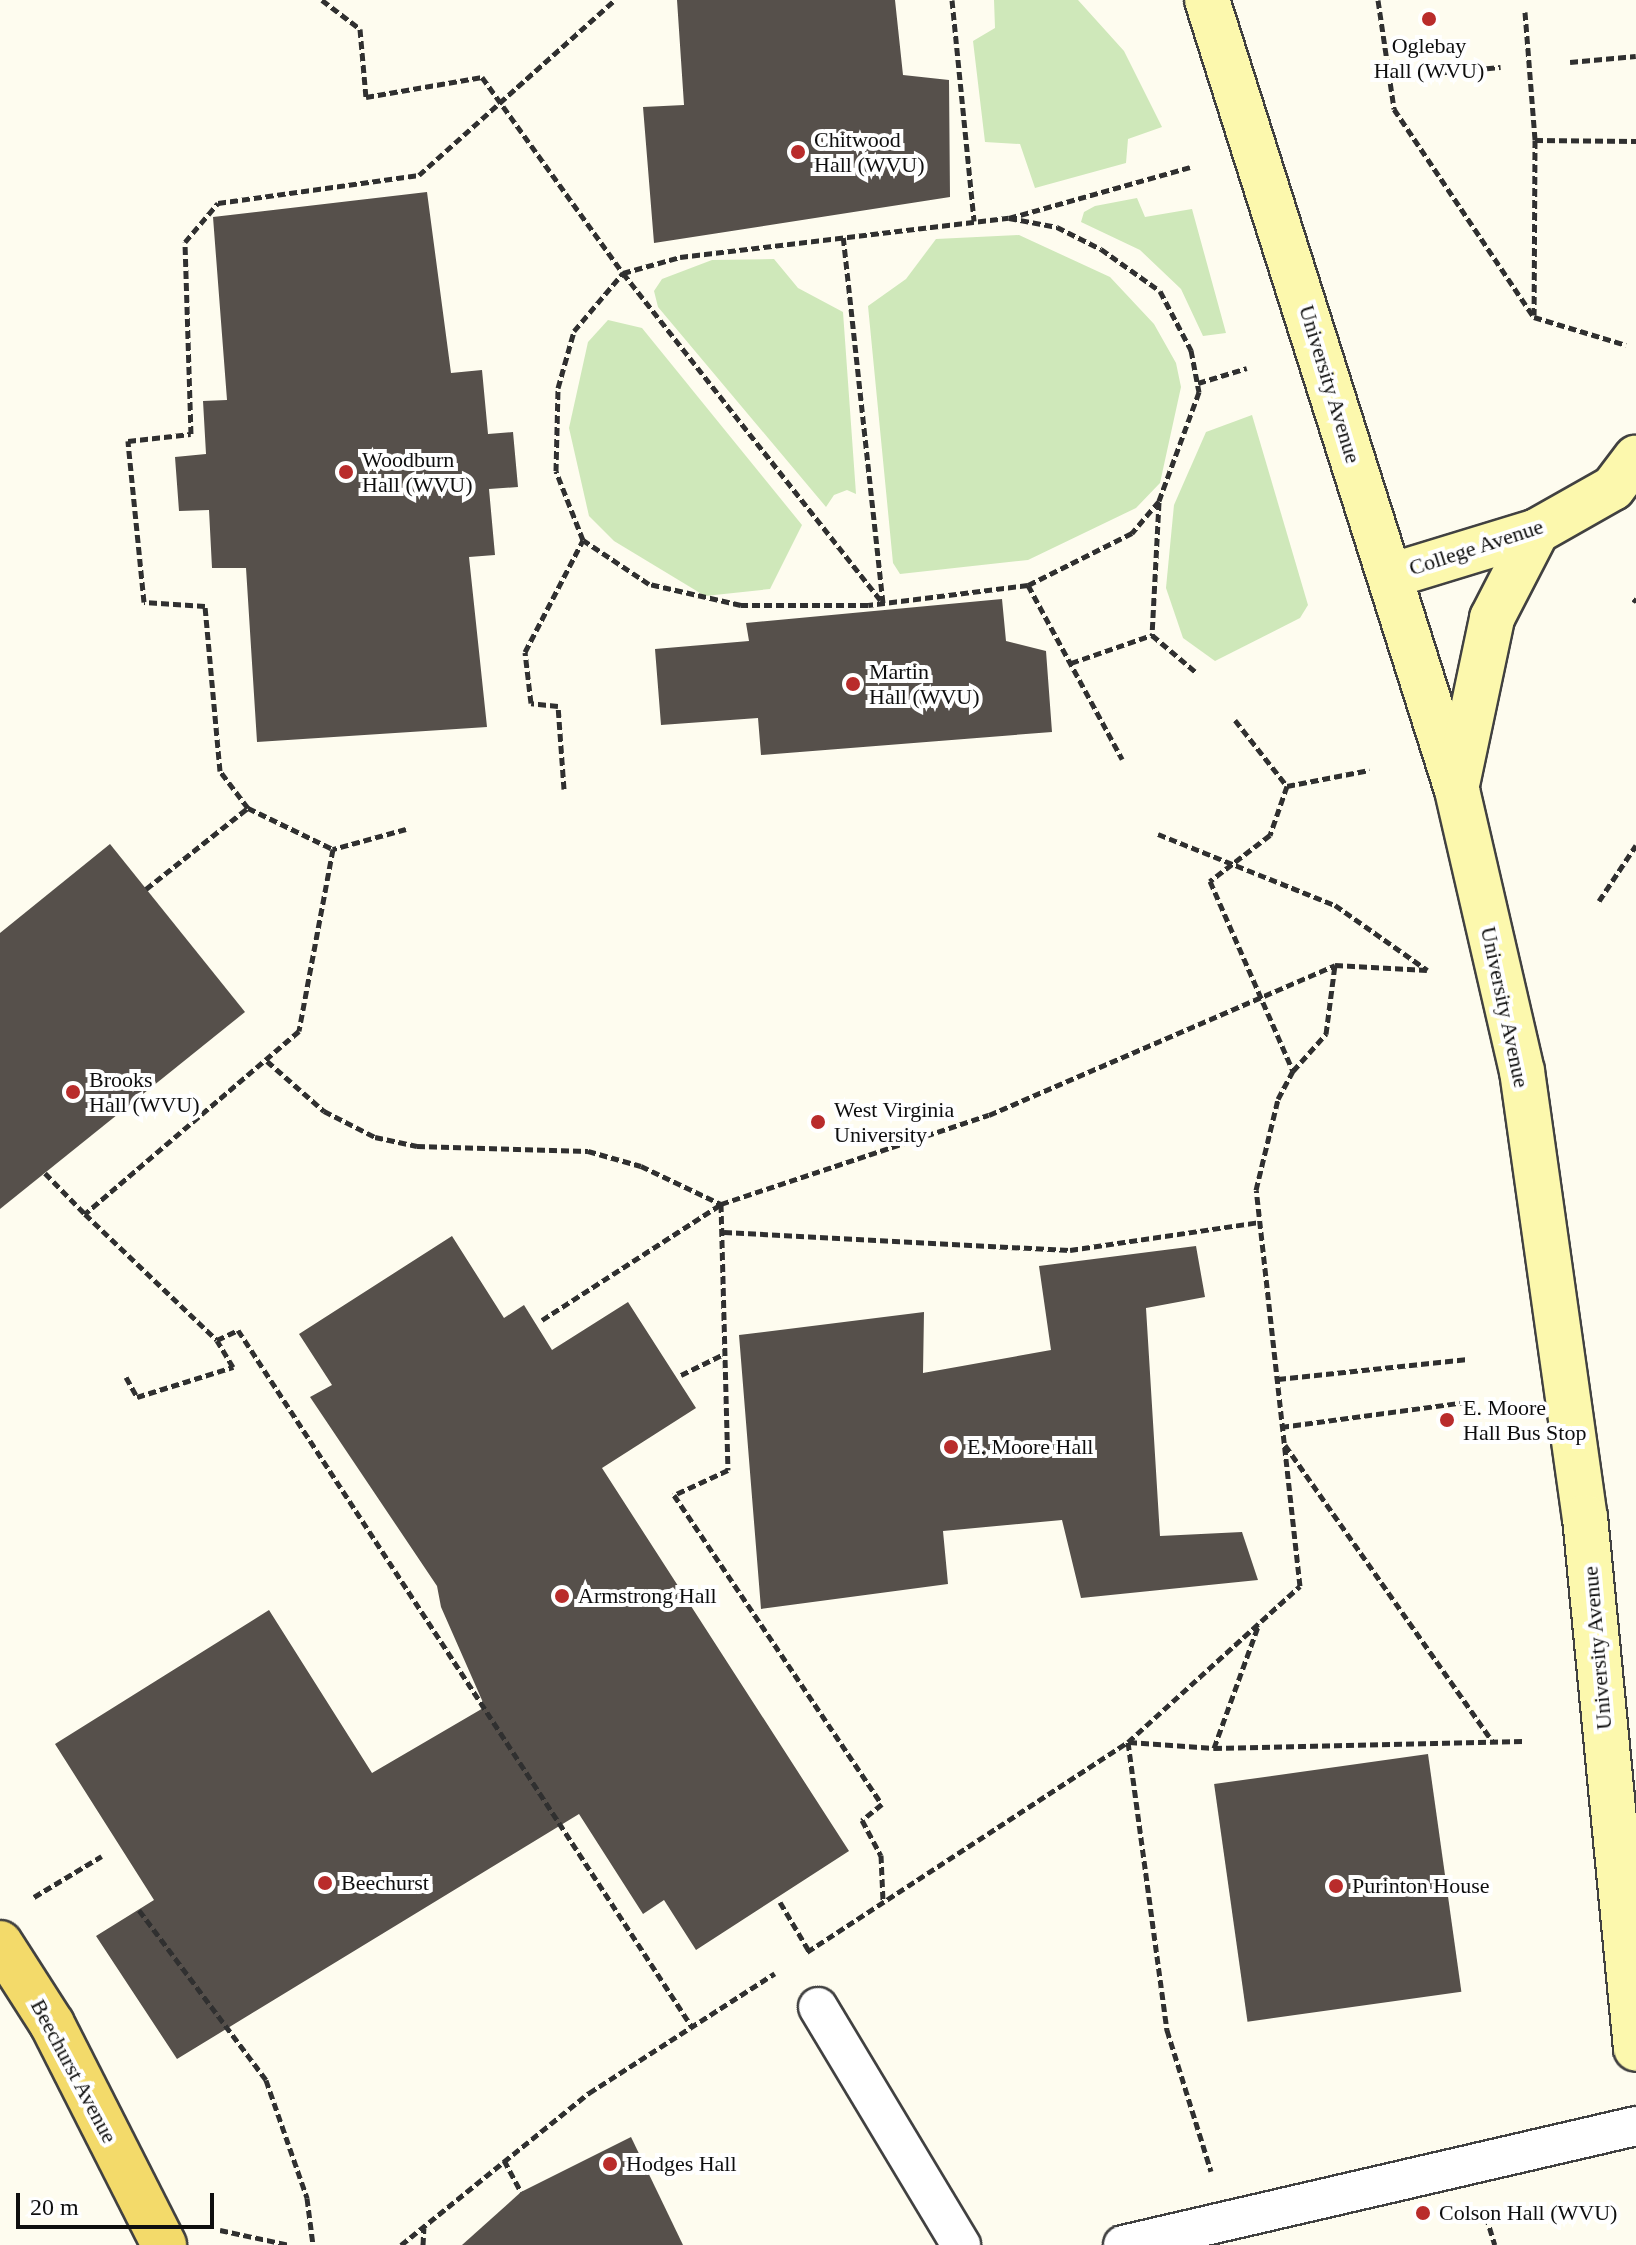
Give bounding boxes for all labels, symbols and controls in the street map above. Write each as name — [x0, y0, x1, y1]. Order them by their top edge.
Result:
marker: Oglebay Hall (WVU) — [1420, 10, 1438, 28]
place label: Oglebay Hall (WVU) — [1374, 32, 1484, 84]
place label: Chitwood Hall (WVU) — [814, 126, 925, 178]
marker: Chitwood Hall (WVU) — [789, 143, 807, 161]
street label: University Avenue — [1293, 301, 1367, 467]
place label: Woodburn Hall (WVU) — [362, 446, 473, 498]
marker: Woodburn Hall (WVU) — [337, 463, 355, 481]
street label: College Avenue — [1405, 513, 1547, 581]
place label: Martin Hall (WVU) — [869, 658, 980, 710]
marker: Martin Hall (WVU) — [844, 675, 862, 693]
street label: University Avenue — [1475, 923, 1535, 1091]
place label: Brooks Hall (WVU) — [89, 1066, 200, 1118]
marker: Brooks Hall (WVU) — [64, 1083, 82, 1101]
place label: West Virginia University — [834, 1096, 955, 1148]
marker: West Virginia University — [809, 1113, 827, 1131]
place label: E. Moore Hall Bus Stop — [1463, 1394, 1586, 1446]
marker: E. Moore Hall Bus Stop — [1438, 1411, 1456, 1429]
place label: E. Moore Hall — [967, 1434, 1093, 1460]
marker: E. Moore Hall — [942, 1438, 960, 1456]
street label: University Avenue — [1577, 1565, 1617, 1731]
place label: Armstrong Hall — [578, 1583, 717, 1609]
marker: Armstrong Hall — [553, 1587, 571, 1605]
place label: Beechurst — [341, 1870, 429, 1896]
place label: Purinton House — [1352, 1873, 1490, 1899]
marker: Beechurst — [316, 1874, 334, 1892]
marker: Purinton House — [1327, 1877, 1345, 1895]
street label: Beechurst Avenue — [25, 1994, 123, 2148]
place label: Hodges Hall — [626, 2151, 737, 2177]
marker: Hodges Hall — [601, 2155, 619, 2173]
scale bar — [20, 2177, 218, 2227]
text: 20 m — [30, 2194, 79, 2220]
place label: Colson Hall (WVU) — [1439, 2200, 1617, 2226]
marker: Colson Hall (WVU) — [1414, 2204, 1432, 2222]

